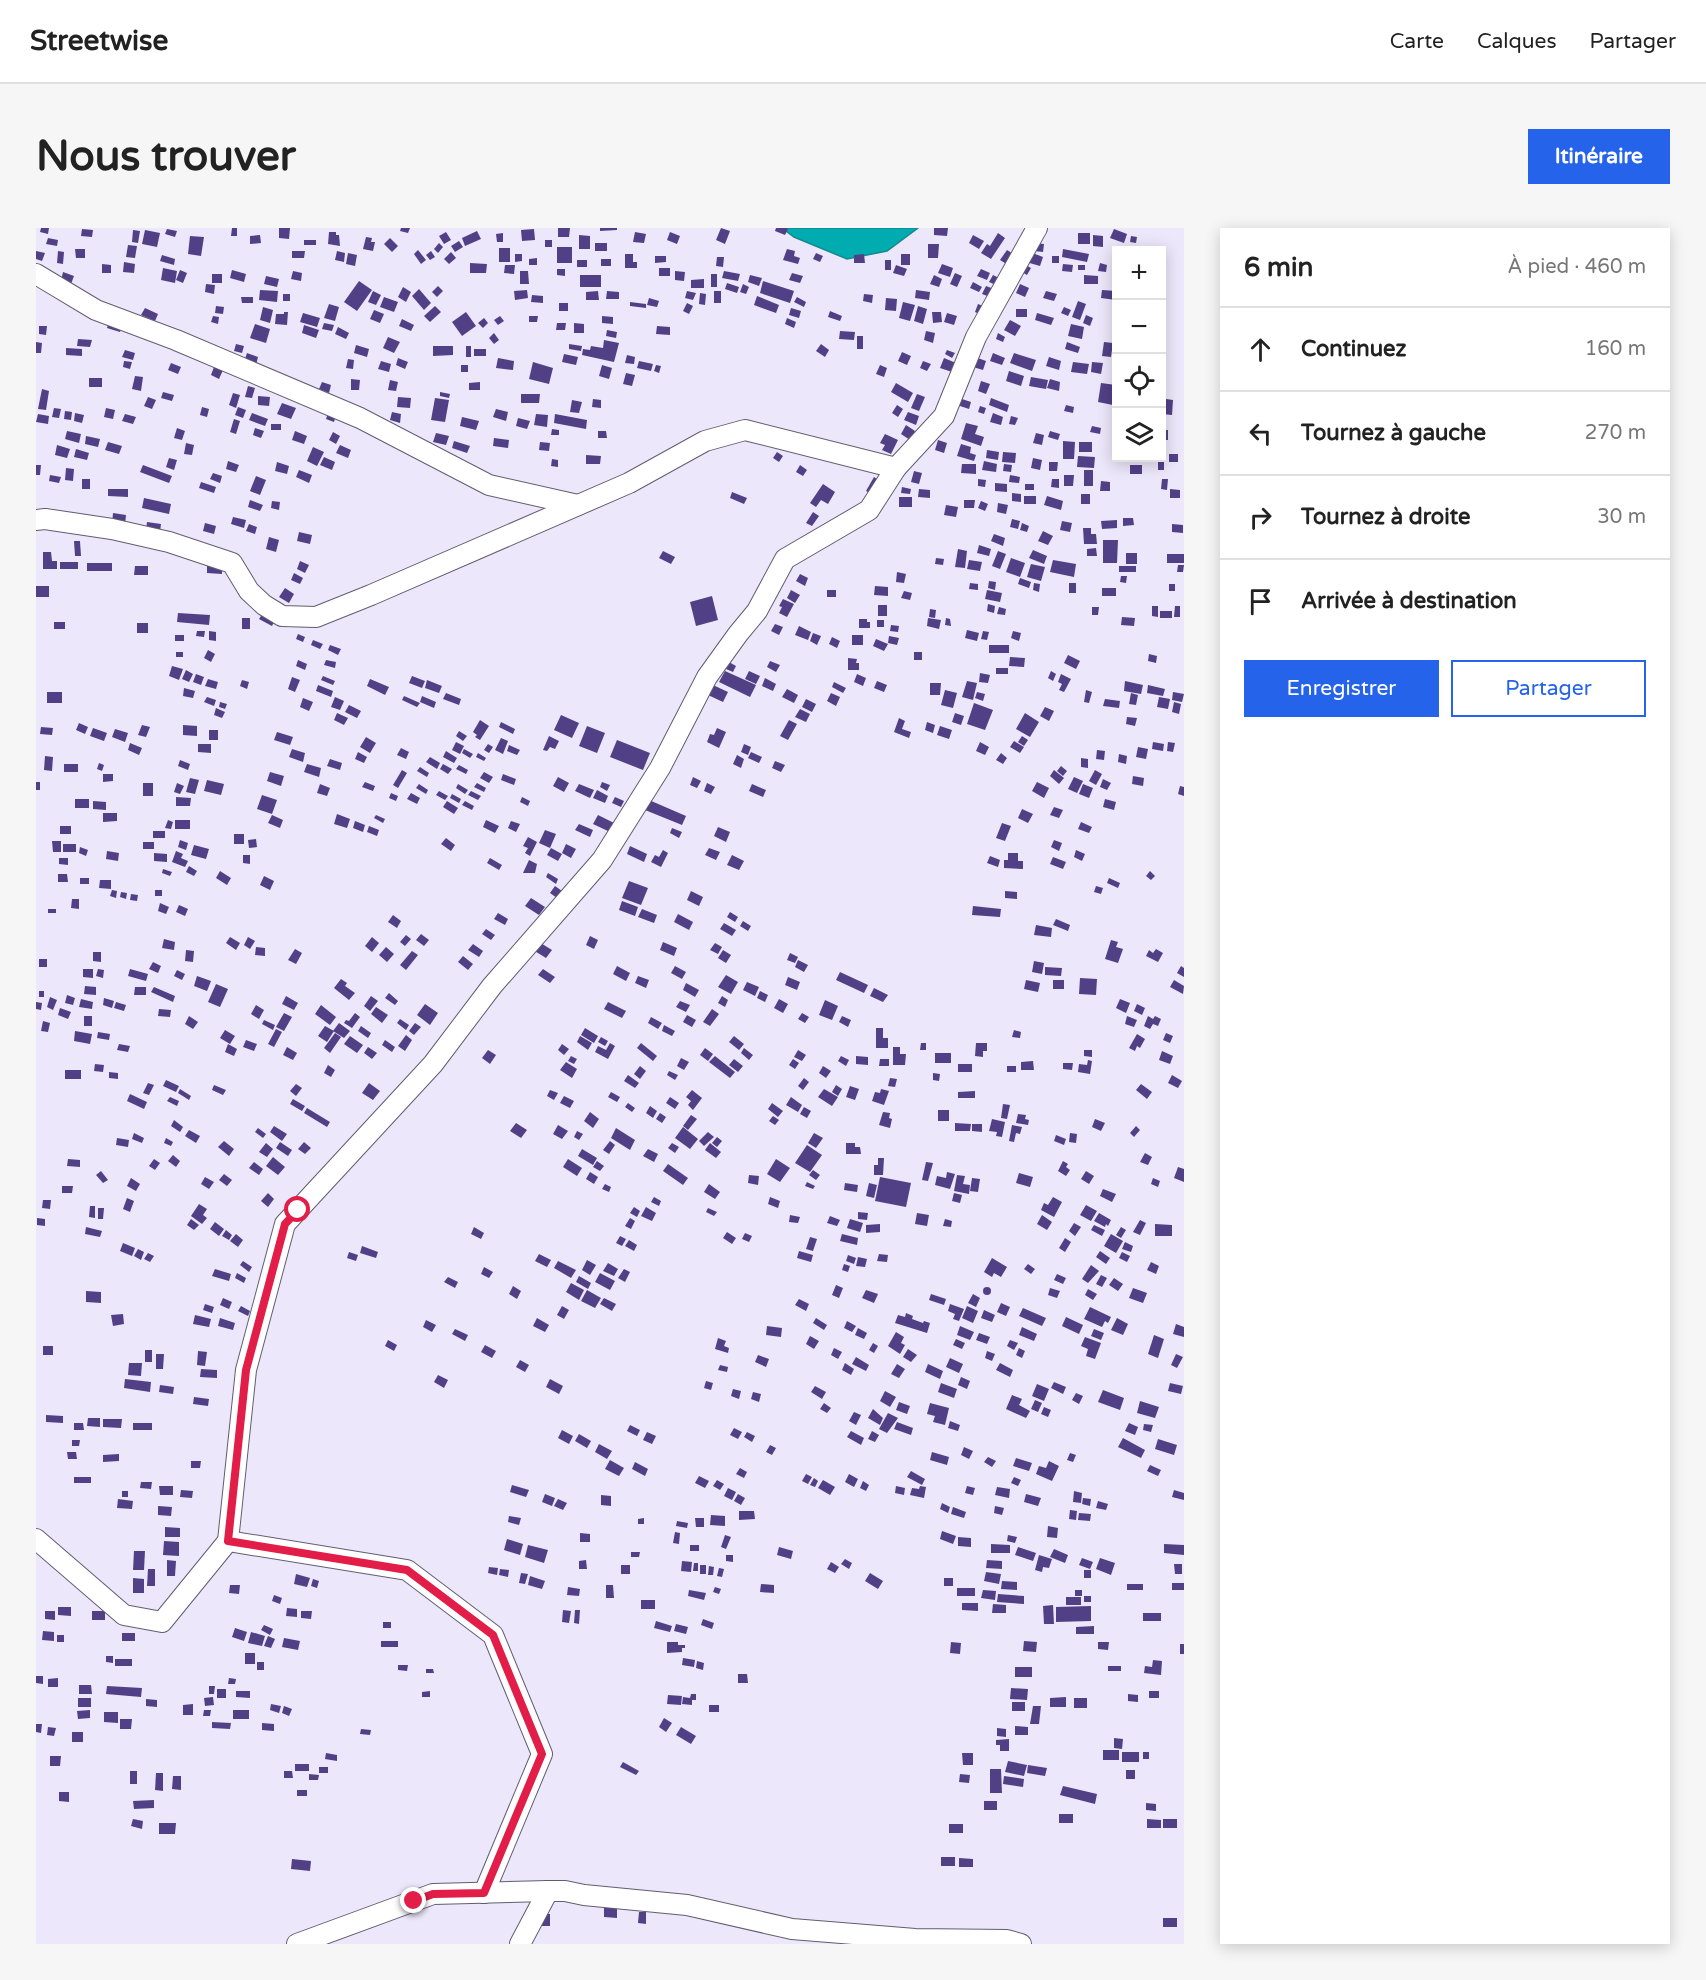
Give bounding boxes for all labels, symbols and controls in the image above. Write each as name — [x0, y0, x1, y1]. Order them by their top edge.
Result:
text: Streetwise — [30, 24, 168, 58]
text: Carte — [1390, 29, 1444, 54]
text: Calques — [1477, 29, 1557, 54]
text: Partager — [1590, 29, 1676, 54]
button: Itinéraire — [1528, 129, 1670, 184]
text: Nous trouver — [36, 131, 296, 182]
map controls — [1112, 246, 1166, 462]
button: + — [1112, 246, 1166, 300]
text: 6 min — [1244, 252, 1313, 283]
text: À pied · 460 m — [1508, 255, 1646, 279]
button: − — [1112, 300, 1166, 354]
icon: ahead — [1244, 333, 1277, 366]
text: Continuez — [1301, 336, 1406, 362]
text: 160 m — [1585, 337, 1646, 361]
button: locate — [1112, 354, 1166, 408]
button: layers — [1112, 408, 1166, 462]
icon: left — [1244, 417, 1277, 450]
text: Tournez à gauche — [1301, 420, 1486, 446]
text: 270 m — [1585, 421, 1646, 445]
icon: right — [1244, 501, 1277, 534]
text: Tournez à droite — [1301, 504, 1470, 530]
text: 30 m — [1597, 505, 1646, 529]
icon: arrive — [1244, 585, 1277, 618]
text: Arrivée à destination — [1301, 588, 1517, 614]
button: Enregistrer — [1244, 660, 1439, 717]
button: Partager — [1451, 660, 1646, 717]
route start — [284, 1196, 310, 1222]
route end — [400, 1887, 426, 1913]

